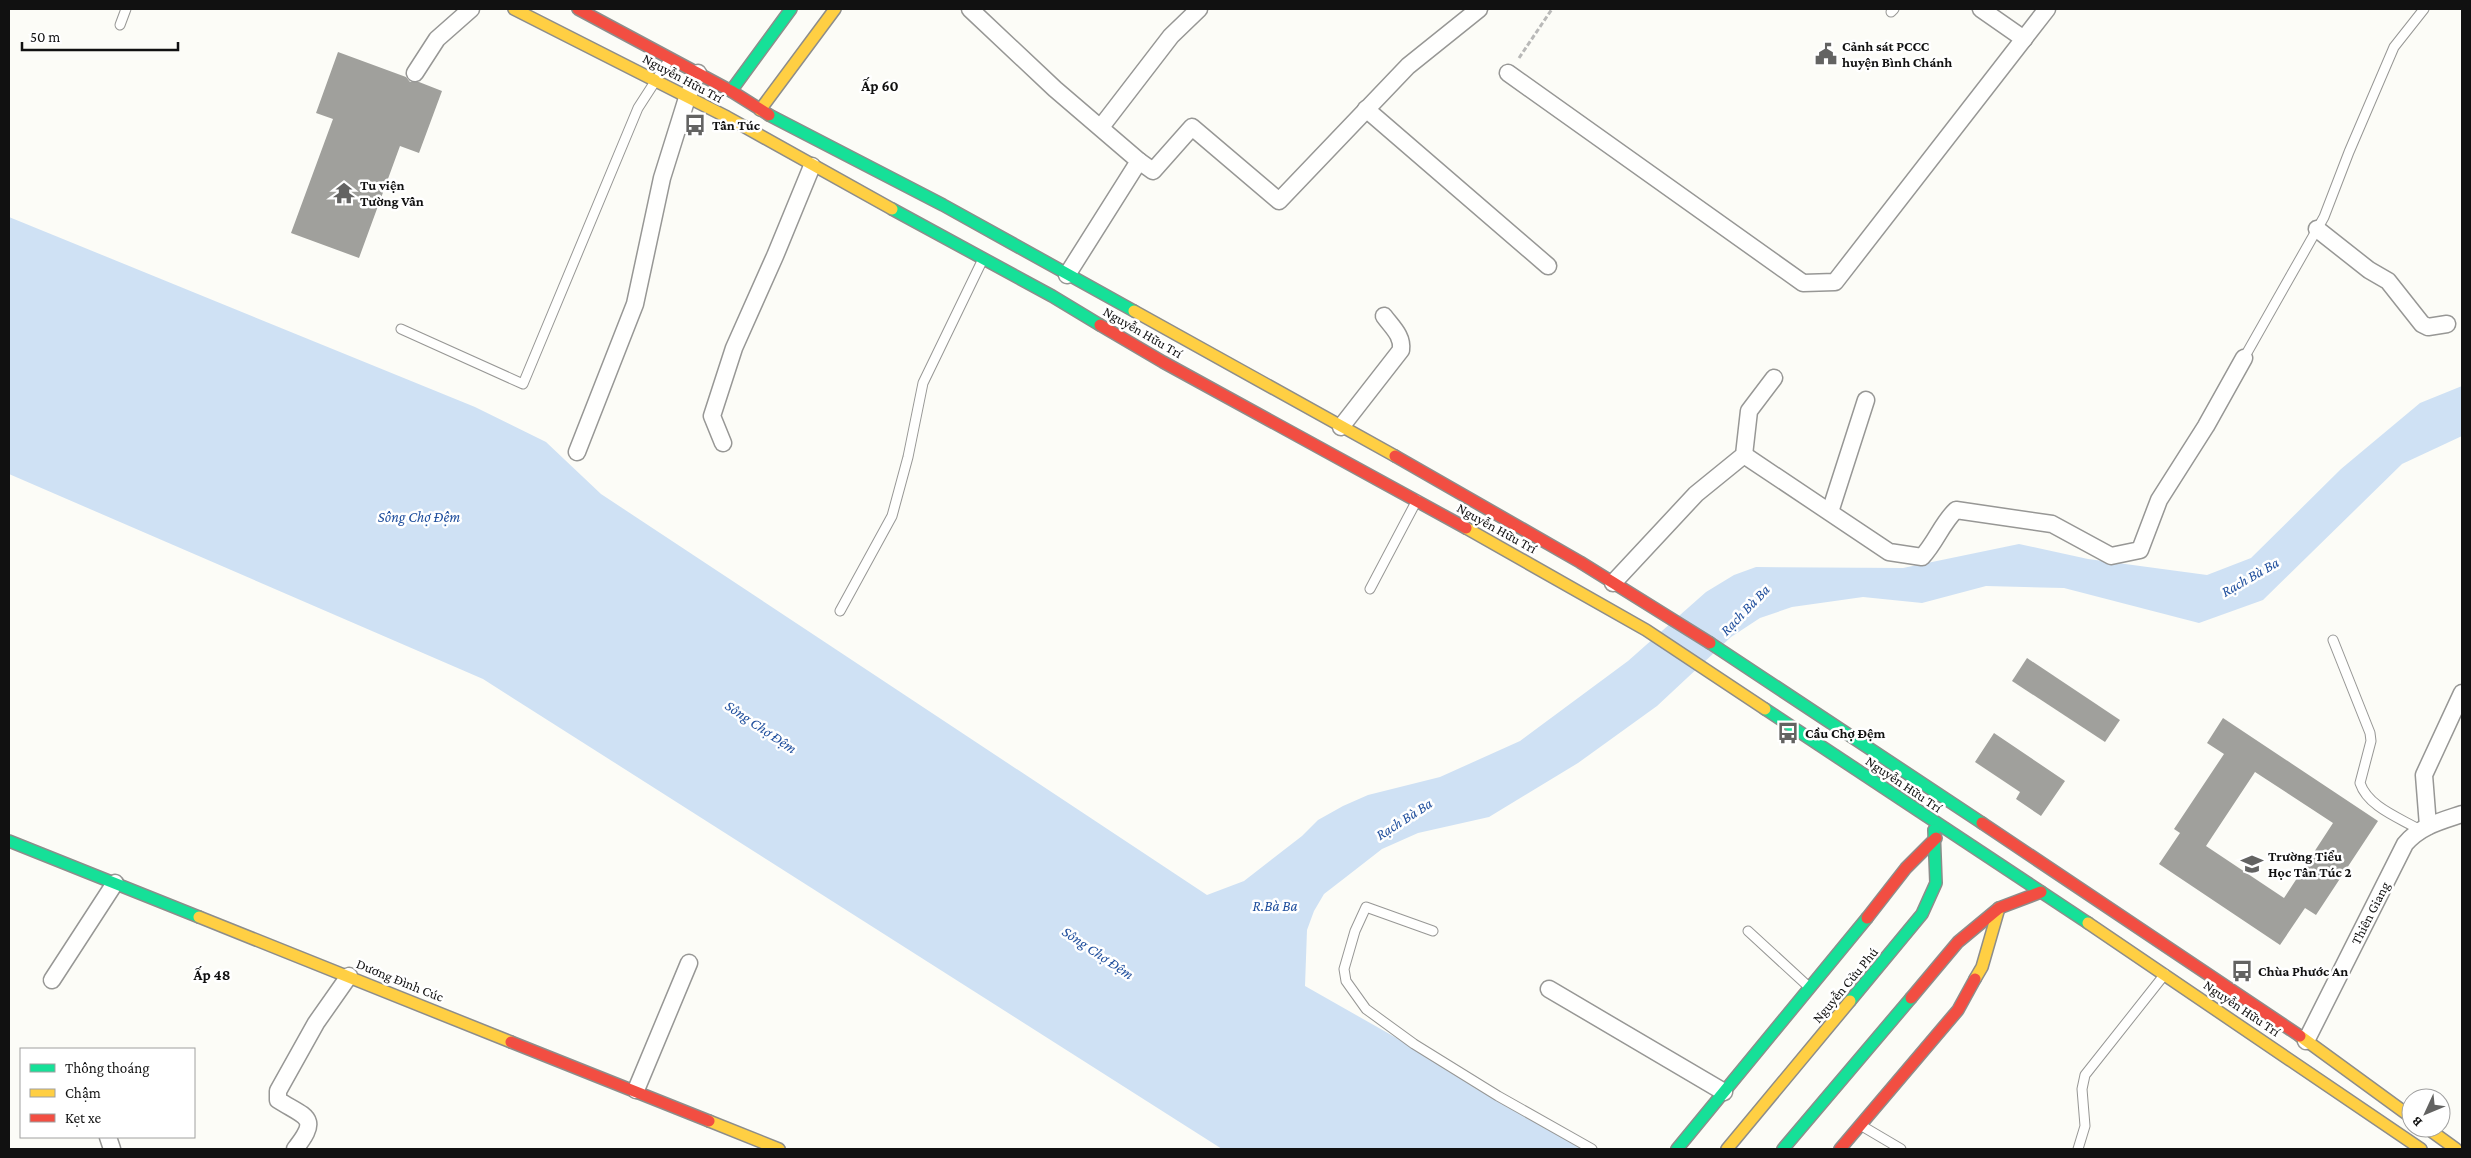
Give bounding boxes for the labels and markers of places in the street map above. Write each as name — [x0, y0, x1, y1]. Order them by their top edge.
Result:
place label: Cảnh sát PCCC huyện Bình Chánh — [1842, 38, 1952, 70]
public building icon: Cảnh sát PCCC huyện Bình Chánh — [1813, 41, 1839, 67]
bus stop icon: Tân Túc — [682, 112, 708, 138]
place label: Tân Túc — [712, 117, 761, 133]
place label: Tu viện Tường Vân — [360, 177, 424, 209]
temple icon: Tu viện Tường Vân — [331, 180, 357, 206]
bus stop icon: Cầu Chợ Đệm — [1775, 720, 1801, 746]
place label: Cầu Chợ Đệm — [1805, 725, 1886, 741]
place label: Trường Tiểu Học Tân Túc 2 — [2268, 848, 2352, 880]
school or university icon: Trường Tiểu Học Tân Túc 2 — [2239, 851, 2265, 877]
bus stop icon: Chùa Phước An — [2229, 958, 2255, 984]
place label: Chùa Phước An — [2258, 963, 2348, 979]

